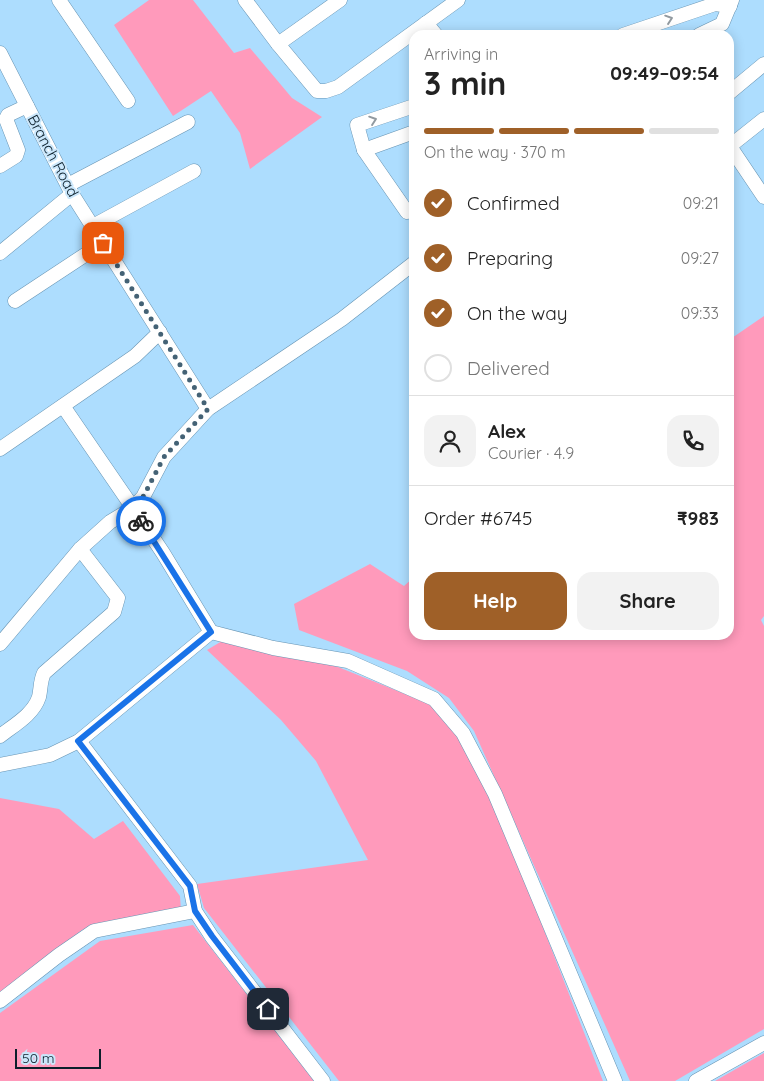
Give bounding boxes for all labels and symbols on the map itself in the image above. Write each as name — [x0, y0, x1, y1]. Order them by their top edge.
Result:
one-way arrow — [664, 15, 673, 25]
street label: Branch Road — [24, 111, 83, 200]
one-way arrow — [368, 116, 377, 126]
pin — [82, 222, 124, 264]
courier — [116, 496, 166, 546]
pin — [247, 988, 289, 1030]
scale bar — [15, 1046, 101, 1069]

